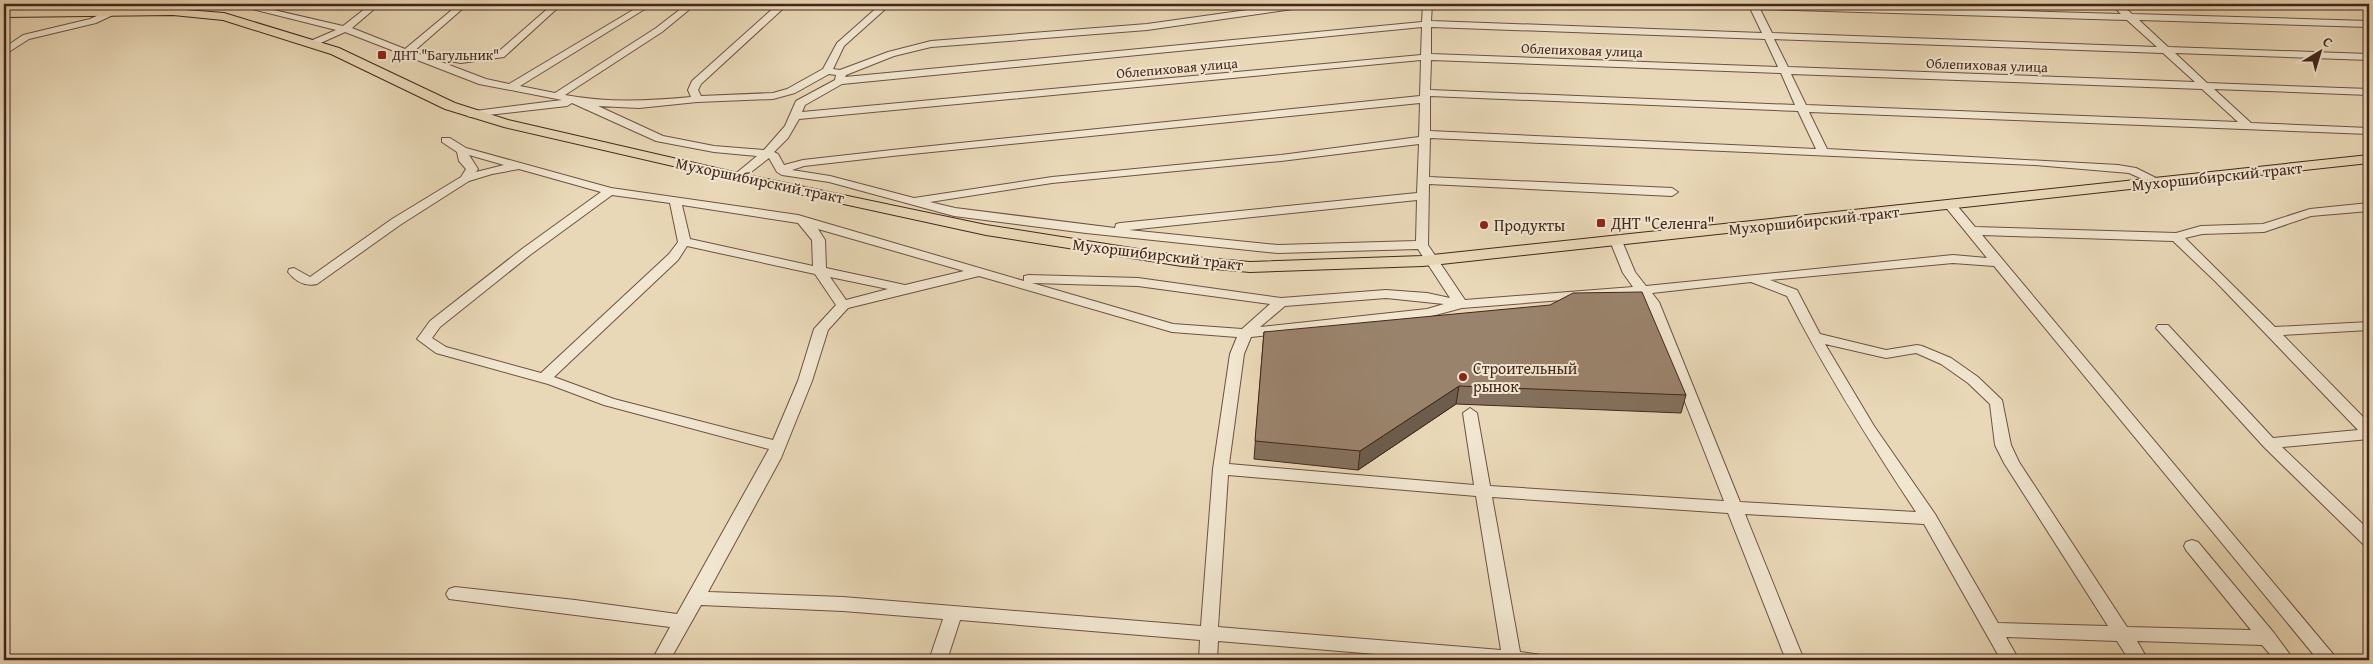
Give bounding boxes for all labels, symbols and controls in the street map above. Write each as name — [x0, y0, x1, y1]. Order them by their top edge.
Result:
north arrow — [2296, 28, 2346, 78]
text: С — [2319, 31, 2337, 52]
street label: Облепиховая улица — [1521, 38, 1644, 62]
place label: ДНТ "Багульник" — [391, 45, 499, 65]
marker: ДНТ "Багульник" — [376, 49, 388, 61]
street label: Облепиховая улица — [1115, 53, 1239, 83]
street label: Облепиховая улица — [1926, 53, 2049, 77]
street label: Мухоршибирский тракт — [674, 150, 847, 210]
street label: Мухоршибирский тракт — [2130, 155, 2304, 197]
street label: Мухоршибирский тракт — [1727, 199, 1901, 241]
place label: ДНТ "Селенга" — [1610, 211, 1715, 235]
place label: Продукты — [1494, 213, 1565, 237]
marker: ДНТ "Селенга" — [1595, 217, 1607, 229]
marker: Продукты — [1478, 219, 1490, 231]
street label: Мухоршибирский тракт — [1071, 232, 1245, 276]
place label: Строительный рынок — [1473, 356, 1578, 398]
marker: Строительный рынок — [1457, 371, 1469, 383]

